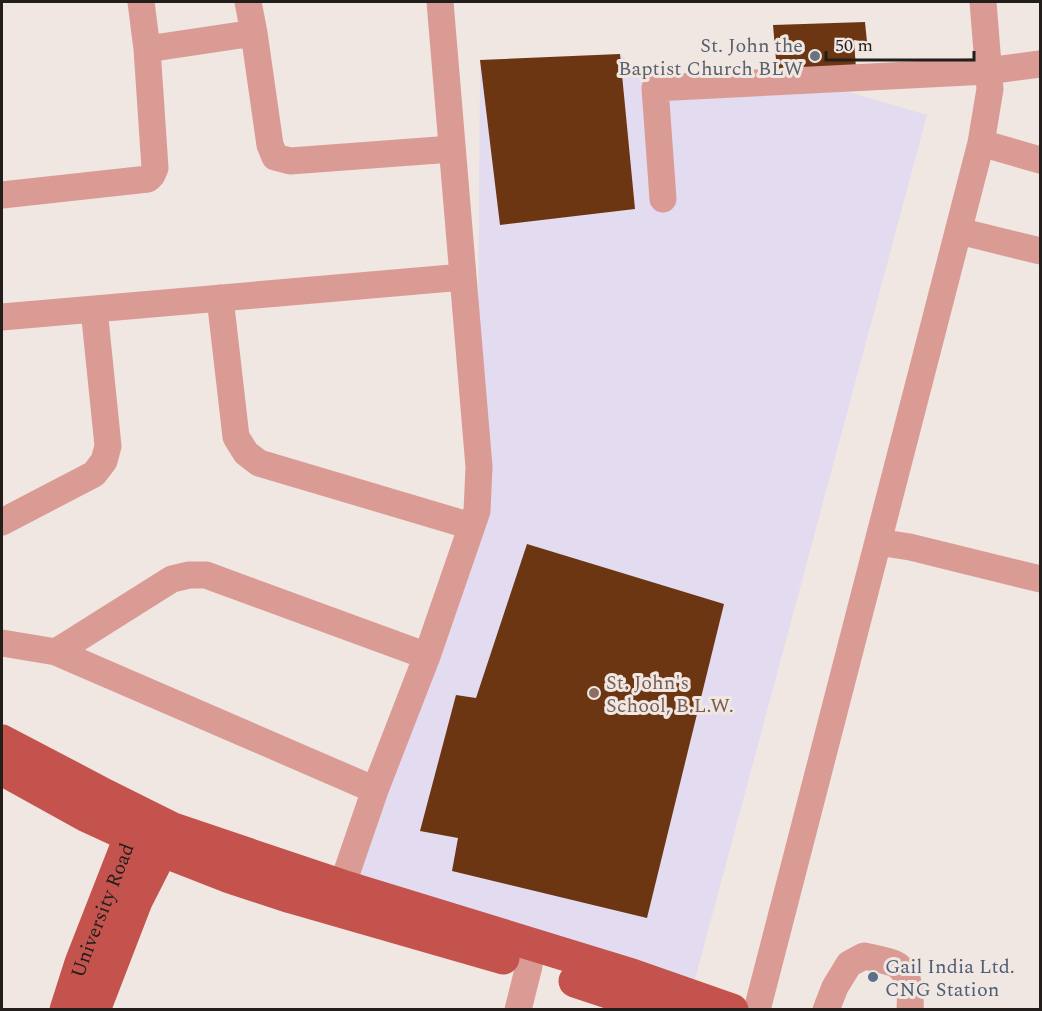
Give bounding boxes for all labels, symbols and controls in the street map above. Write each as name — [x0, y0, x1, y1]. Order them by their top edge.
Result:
scale bar — [826, 24, 974, 62]
place label: St. John the Baptist Church BLW — [618, 31, 803, 84]
text: 50 m — [835, 32, 873, 59]
marker: St. John the Baptist Church BLW — [808, 49, 822, 63]
place label: St. John's School, B.L.W. — [606, 668, 734, 721]
marker: St. John's School, B.L.W. — [587, 686, 601, 700]
street label: University Road — [63, 839, 142, 982]
place label: Gail India Ltd. CNG Station — [885, 952, 1015, 1005]
marker: Gail India Ltd. CNG Station — [866, 970, 880, 984]

